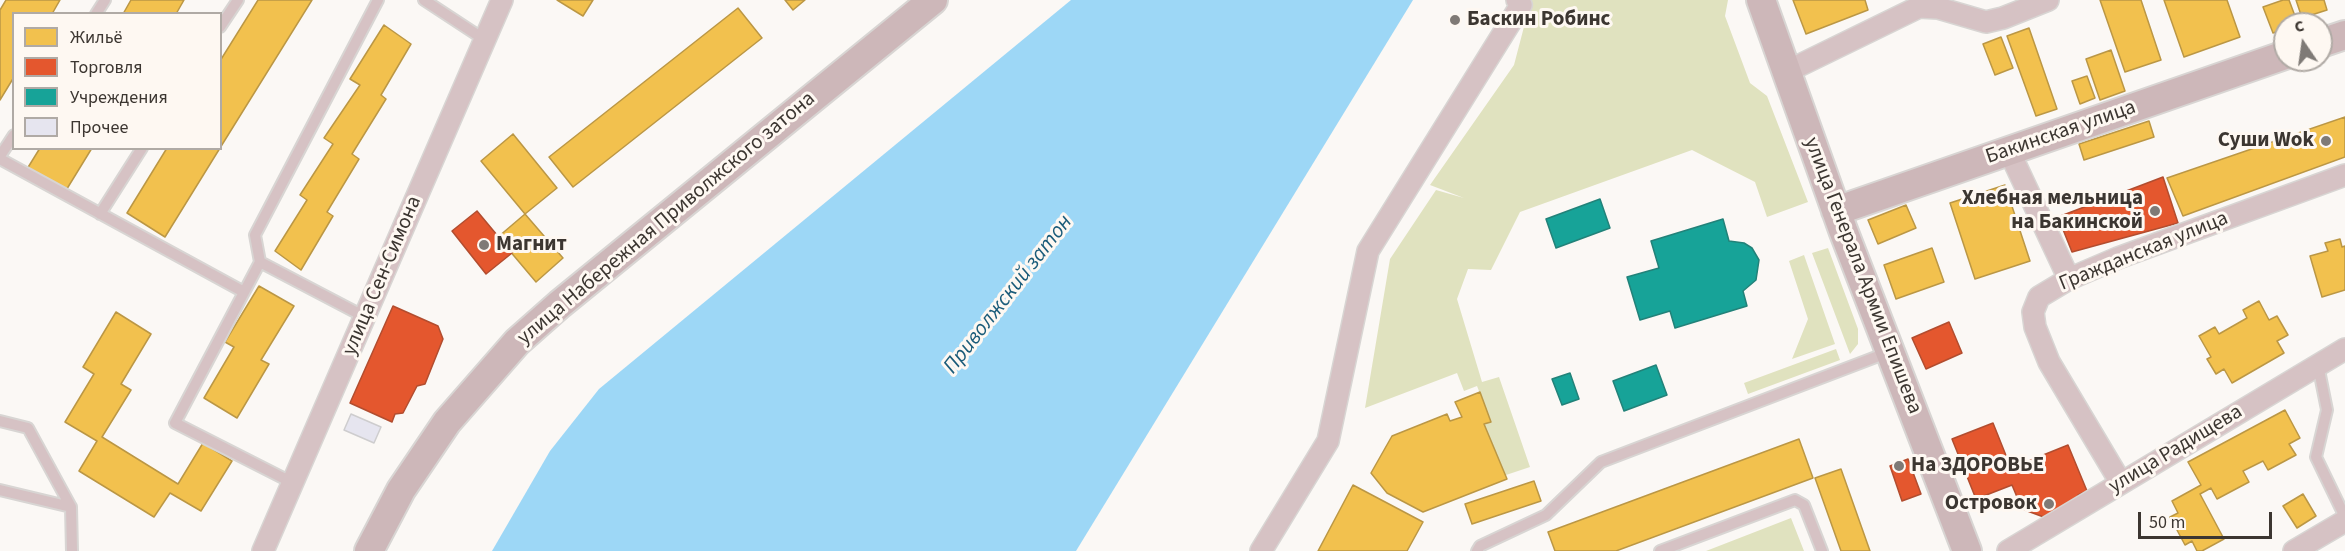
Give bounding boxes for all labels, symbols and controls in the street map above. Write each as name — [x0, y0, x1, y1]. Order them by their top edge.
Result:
place label: Баскин Робинс — [1467, 7, 1610, 33]
legend — [12, 12, 222, 150]
north arrow — [2273, 12, 2333, 72]
marker: Баскин Робинс — [1448, 13, 1462, 27]
text: С — [2292, 15, 2306, 38]
text: Жильё — [70, 25, 122, 50]
text: Торговля — [70, 55, 143, 80]
text: Учреждения — [70, 85, 168, 110]
street label: улица Набережная Приволжского затона — [513, 87, 821, 351]
street label: Бакинская улица — [1983, 95, 2139, 171]
text: Прочее — [70, 115, 128, 140]
place label: Суши Wok — [2218, 128, 2314, 154]
street label: улица Генерала Армии Епишева — [1798, 134, 1926, 418]
marker: Суши Wok — [2319, 134, 2333, 148]
place label: Хлебная мельница на Бакинской — [1962, 186, 2143, 236]
street label: улица Сен-Симона — [338, 192, 428, 360]
marker: Хлебная мельница на Бакинской — [2148, 204, 2162, 218]
street label: Гражданская улица — [2056, 207, 2232, 297]
water label: Приволжский затон — [939, 210, 1079, 380]
place label: Магнит — [496, 232, 567, 258]
marker: Магнит — [477, 238, 491, 252]
street label: улица Радищева — [2105, 400, 2247, 500]
place label: На ЗДОРОВЬЕ — [1911, 453, 2044, 479]
marker: На ЗДОРОВЬЕ — [1892, 459, 1906, 473]
place label: Островок — [1945, 491, 2037, 517]
marker: Островок — [2042, 497, 2056, 511]
scale bar — [2141, 500, 2274, 538]
text: 50 m — [2149, 510, 2185, 535]

